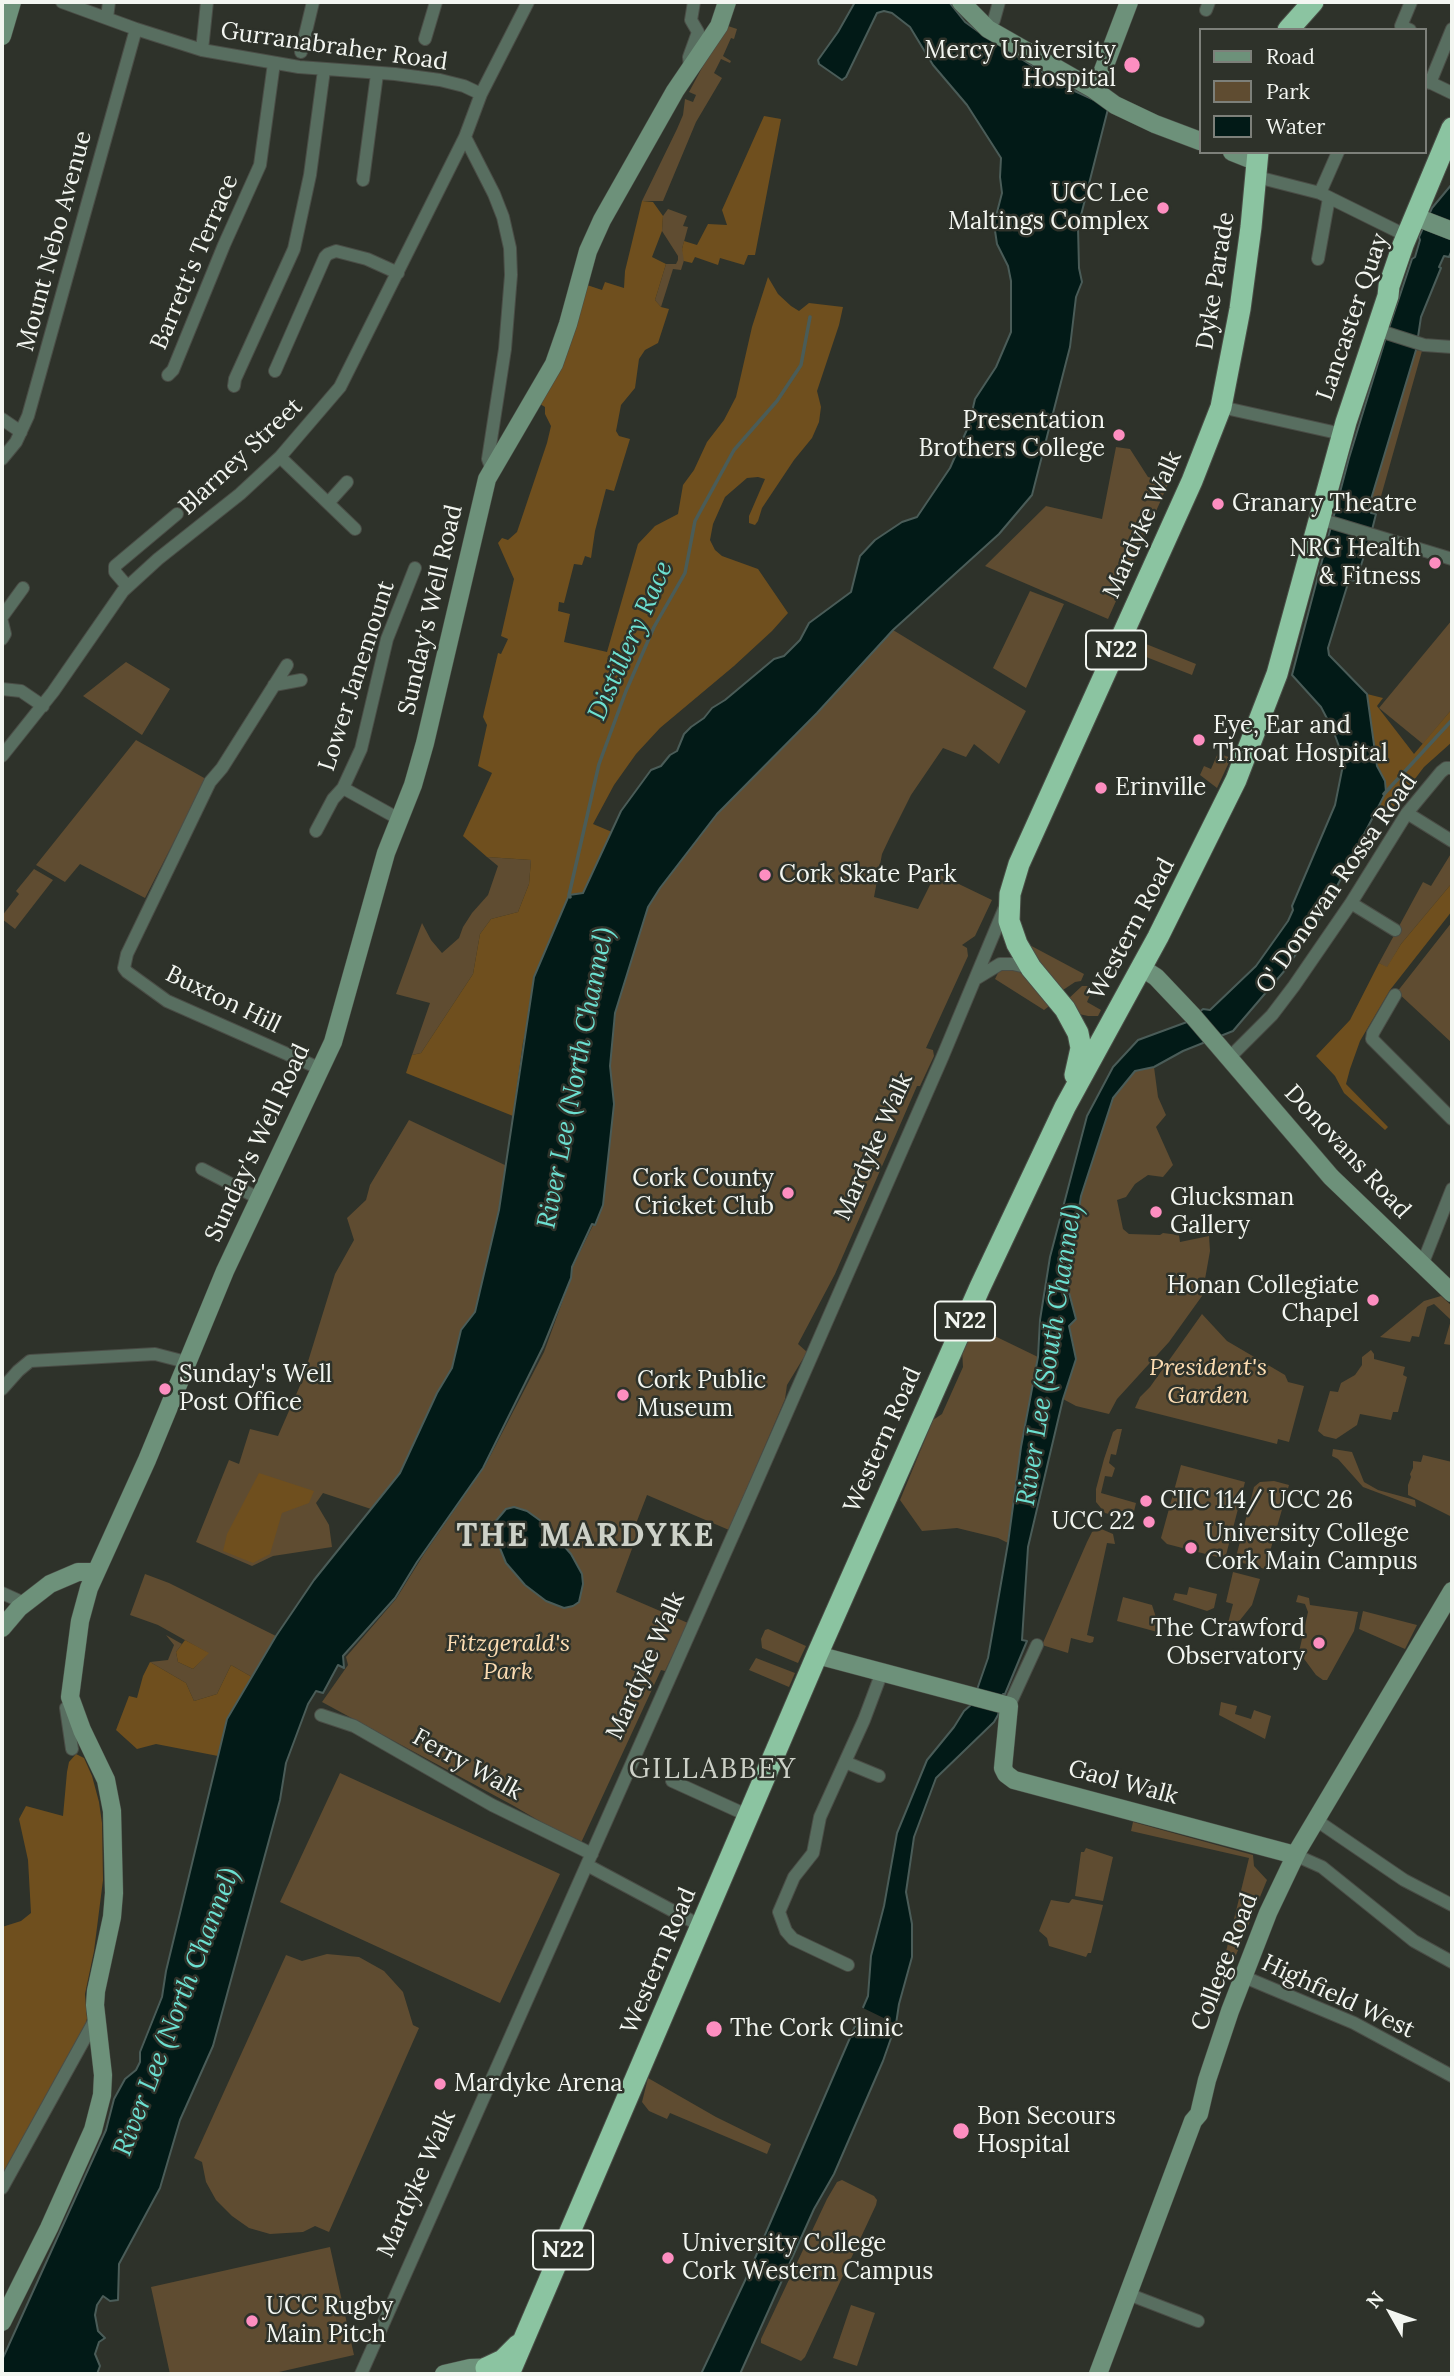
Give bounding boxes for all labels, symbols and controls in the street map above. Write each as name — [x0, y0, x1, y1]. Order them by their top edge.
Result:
street label: Gurranabraher Road — [219, 17, 449, 77]
legend — [1198, 28, 1426, 154]
place label: Mercy University Hospital — [924, 37, 1116, 93]
text: Road — [1266, 43, 1315, 70]
marker: Mercy University Hospital — [1122, 55, 1142, 75]
text: Park — [1266, 78, 1310, 105]
text: Water — [1266, 113, 1325, 140]
street label: Mount Nebo Avenue — [12, 128, 98, 354]
street label: Barrett's Terrace — [145, 170, 245, 354]
place label: UCC Lee Maltings Complex — [948, 180, 1149, 236]
marker: UCC Lee Maltings Complex — [1155, 200, 1171, 216]
street label: Dyke Parade — [1191, 210, 1241, 352]
street label: Lancaster Quay — [1311, 230, 1395, 404]
street label: Blarney Street — [173, 392, 309, 522]
place label: Presentation Brothers College — [918, 407, 1105, 463]
marker: Presentation Brothers College — [1111, 427, 1127, 443]
street label: Mardyke Walk — [1098, 447, 1188, 603]
place label: Granary Theatre — [1232, 490, 1417, 518]
marker: Granary Theatre — [1210, 496, 1226, 512]
street label: Sunday's Well Road — [393, 502, 469, 718]
place label: NRG Health & Fitness — [1289, 535, 1421, 591]
marker: NRG Health & Fitness — [1427, 555, 1443, 571]
water label: Distillery Race — [582, 556, 680, 726]
street label: Lower Janemount — [313, 577, 401, 775]
road number: N22 — [1086, 630, 1146, 670]
place label: Eye, Ear and Throat Hospital — [1213, 712, 1388, 768]
marker: Eye, Ear and Throat Hospital — [1191, 732, 1207, 748]
street label: O' Donovan Rossa Road — [1250, 769, 1424, 999]
place label: Erinville — [1115, 774, 1206, 802]
marker: Erinville — [1093, 780, 1109, 796]
street label: Western Road — [1083, 853, 1181, 1005]
place label: Cork Skate Park — [779, 861, 957, 889]
marker: Cork Skate Park — [757, 867, 773, 883]
water label: River Lee (North Channel) — [531, 925, 621, 1231]
street label: Buxton Hill — [161, 960, 285, 1040]
street label: Sunday's Well Road — [200, 1040, 316, 1246]
street label: Mardyke Walk — [829, 1069, 919, 1225]
street label: Donovans Road — [1278, 1079, 1416, 1225]
place label: Cork County Cricket Club — [632, 1165, 774, 1221]
place label: Glucksman Gallery — [1170, 1184, 1294, 1240]
marker: Cork County Cricket Club — [780, 1185, 796, 1201]
water label: River Lee (South Channel) — [1011, 1202, 1089, 1508]
marker: Glucksman Gallery — [1148, 1204, 1164, 1220]
place label: Honan Collegiate Chapel — [1167, 1272, 1359, 1328]
marker: Honan Collegiate Chapel — [1365, 1292, 1381, 1308]
road number: N22 — [935, 1302, 995, 1340]
park label: President's Garden — [1149, 1354, 1267, 1410]
place label: Sunday's Well Post Office — [179, 1361, 332, 1417]
street label: Western Road — [838, 1363, 928, 1517]
place label: Cork Public Museum — [637, 1367, 766, 1423]
marker: Sunday's Well Post Office — [157, 1381, 173, 1397]
marker: Cork Public Museum — [615, 1387, 631, 1403]
place label: CIIC 114/ UCC 26 — [1160, 1487, 1353, 1515]
marker: CIIC 114/ UCC 26 — [1138, 1493, 1154, 1509]
place label: UCC 22 — [1051, 1508, 1135, 1536]
marker: UCC 22 — [1141, 1514, 1157, 1530]
district label: THE MARDYKE — [458, 1518, 714, 1556]
place label: University College Cork Main Campus — [1205, 1520, 1418, 1576]
marker: University College Cork Main Campus — [1183, 1540, 1199, 1556]
street label: Mardyke Walk — [601, 1588, 691, 1744]
place label: The Crawford Observatory — [1151, 1615, 1305, 1671]
park label: Fitzgerald's Park — [446, 1630, 570, 1686]
marker: The Crawford Observatory — [1311, 1635, 1327, 1651]
street label: Ferry Walk — [407, 1723, 527, 1807]
district label: GILLABBEY — [630, 1753, 796, 1787]
street label: Gaol Walk — [1065, 1755, 1181, 1811]
water label: River Lee (North Channel) — [108, 1863, 246, 2161]
street label: Western Road — [615, 1883, 703, 2039]
street label: College Road — [1186, 1889, 1264, 2035]
street label: Highfield West — [1257, 1949, 1419, 2045]
place label: The Cork Clinic — [730, 2015, 903, 2043]
marker: The Cork Clinic — [704, 2019, 724, 2039]
place label: Mardyke Arena — [454, 2070, 623, 2098]
marker: Mardyke Arena — [432, 2076, 448, 2092]
place label: Bon Secours Hospital — [977, 2103, 1116, 2159]
street label: Mardyke Walk — [372, 2106, 462, 2262]
marker: Bon Secours Hospital — [951, 2121, 971, 2141]
road number: N22 — [533, 2230, 593, 2270]
place label: University College Cork Western Campus — [682, 2230, 933, 2286]
marker: University College Cork Western Campus — [660, 2250, 676, 2266]
north arrow — [1356, 2278, 1426, 2348]
text: N — [1361, 2286, 1389, 2313]
place label: UCC Rugby Main Pitch — [266, 2293, 393, 2349]
marker: UCC Rugby Main Pitch — [244, 2313, 260, 2329]

